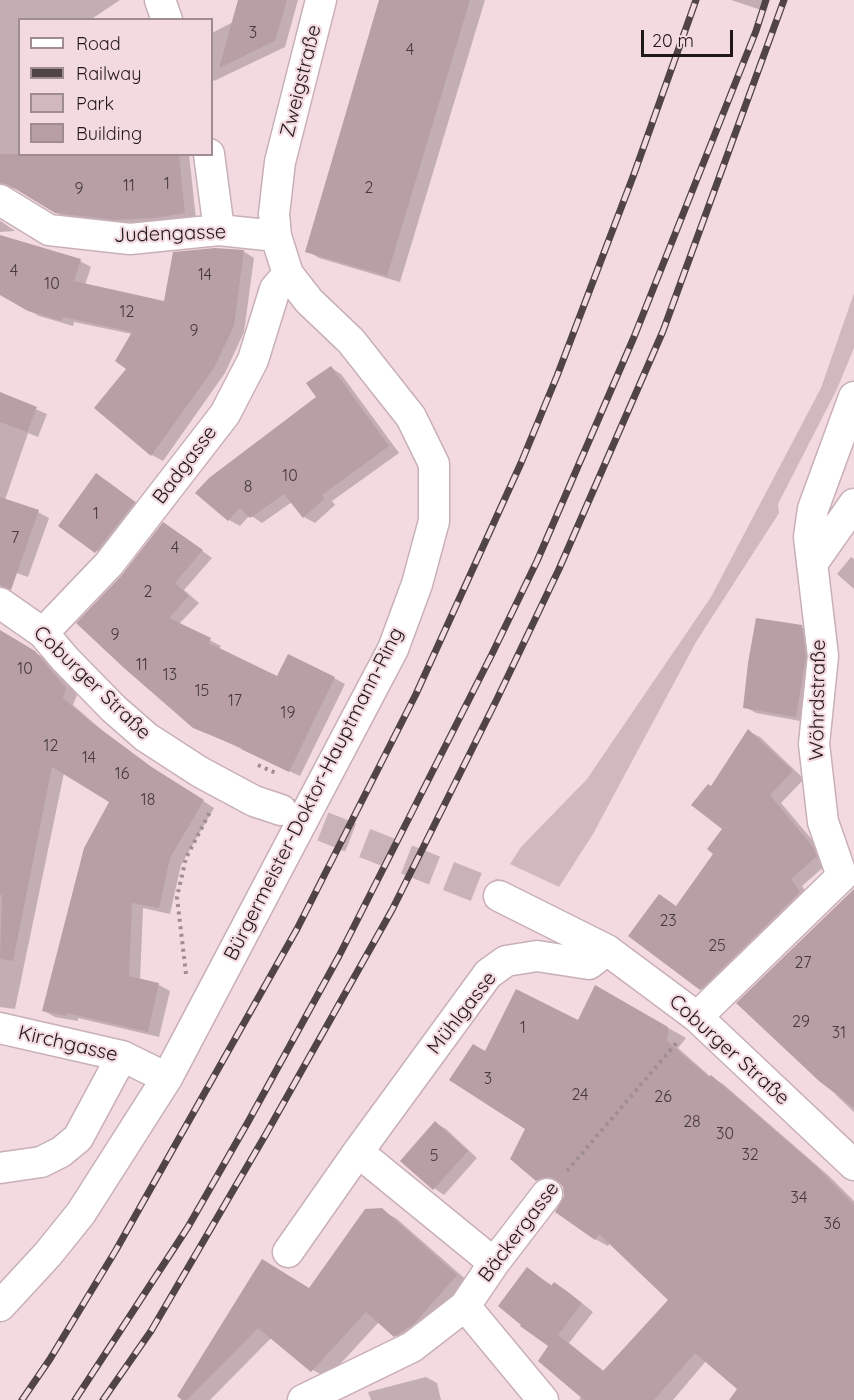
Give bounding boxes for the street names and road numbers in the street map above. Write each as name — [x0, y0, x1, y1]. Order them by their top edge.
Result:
street label: Zweigstraße — [275, 22, 327, 140]
street label: Judengasse — [113, 220, 227, 248]
street label: Badgasse — [148, 421, 222, 509]
street label: Coburger Straße — [28, 621, 156, 745]
street label: Bürgermeister-Doktor-Hauptmann-Ring — [219, 623, 409, 965]
street label: Wöhrdstraße — [805, 639, 831, 761]
street label: Mühlgasse — [422, 967, 502, 1059]
street label: Coburger Straße — [664, 990, 794, 1110]
street label: Kirchgasse — [16, 1021, 120, 1067]
street label: Bäckergasse — [474, 1177, 564, 1287]

